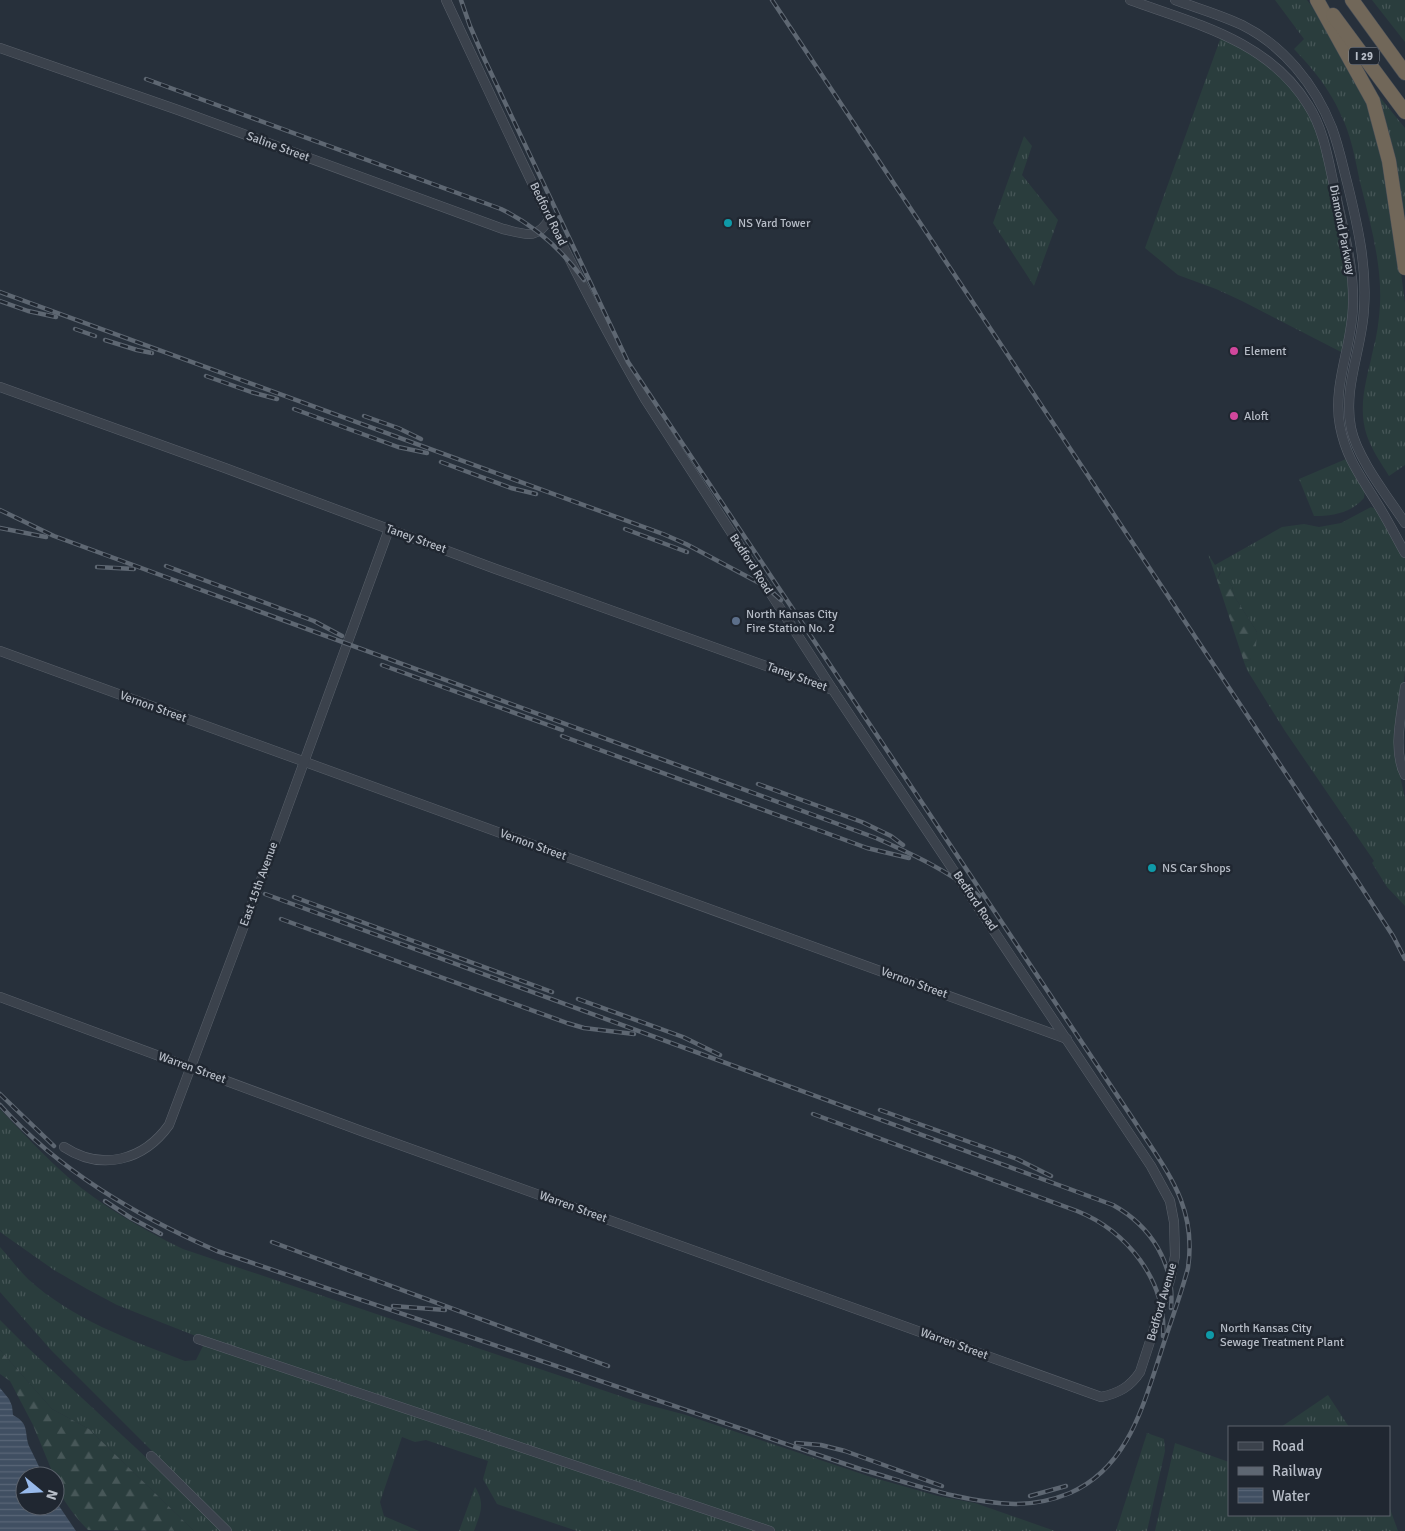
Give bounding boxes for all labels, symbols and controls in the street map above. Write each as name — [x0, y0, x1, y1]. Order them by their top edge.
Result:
road number: I 29 — [1349, 48, 1379, 64]
street label: Saline Street — [244, 129, 312, 165]
street label: Bedford Road — [526, 180, 570, 248]
street label: Diamond Parkway — [1326, 184, 1358, 277]
place label: NS Yard Tower — [738, 216, 811, 231]
marker: NS Yard Tower — [722, 217, 734, 229]
place label: Element — [1244, 344, 1287, 359]
marker: Element — [1228, 345, 1240, 357]
place label: Aloft — [1244, 409, 1269, 424]
marker: Aloft — [1228, 410, 1240, 422]
street label: Taney Street — [384, 521, 448, 557]
street label: Bedford Road — [726, 531, 776, 597]
place label: North Kansas City Fire Station No. 2 — [746, 607, 838, 636]
marker: North Kansas City Fire Station No. 2 — [730, 615, 742, 627]
street label: Taney Street — [765, 659, 829, 695]
street label: Vernon Street — [118, 688, 188, 726]
street label: Vernon Street — [498, 826, 568, 864]
street label: East 15th Avenue — [237, 840, 281, 928]
place label: NS Car Shops — [1162, 861, 1231, 876]
marker: NS Car Shops — [1146, 862, 1158, 874]
street label: Bedford Road — [950, 868, 1000, 934]
street label: Vernon Street — [879, 964, 949, 1002]
street label: Warren Street — [156, 1049, 228, 1087]
street label: Warren Street — [537, 1188, 609, 1226]
street label: Bedford Avenue — [1144, 1261, 1180, 1343]
place label: North Kansas City Sewage Treatment Plant — [1220, 1321, 1344, 1350]
street label: Warren Street — [918, 1325, 990, 1363]
marker: North Kansas City Sewage Treatment Plant — [1204, 1329, 1216, 1341]
legend — [1228, 1426, 1390, 1516]
text: Road — [1272, 1437, 1304, 1455]
text: Railway — [1272, 1462, 1322, 1480]
north arrow — [15, 1466, 65, 1516]
text: Water — [1272, 1487, 1310, 1505]
text: N — [42, 1488, 61, 1502]

